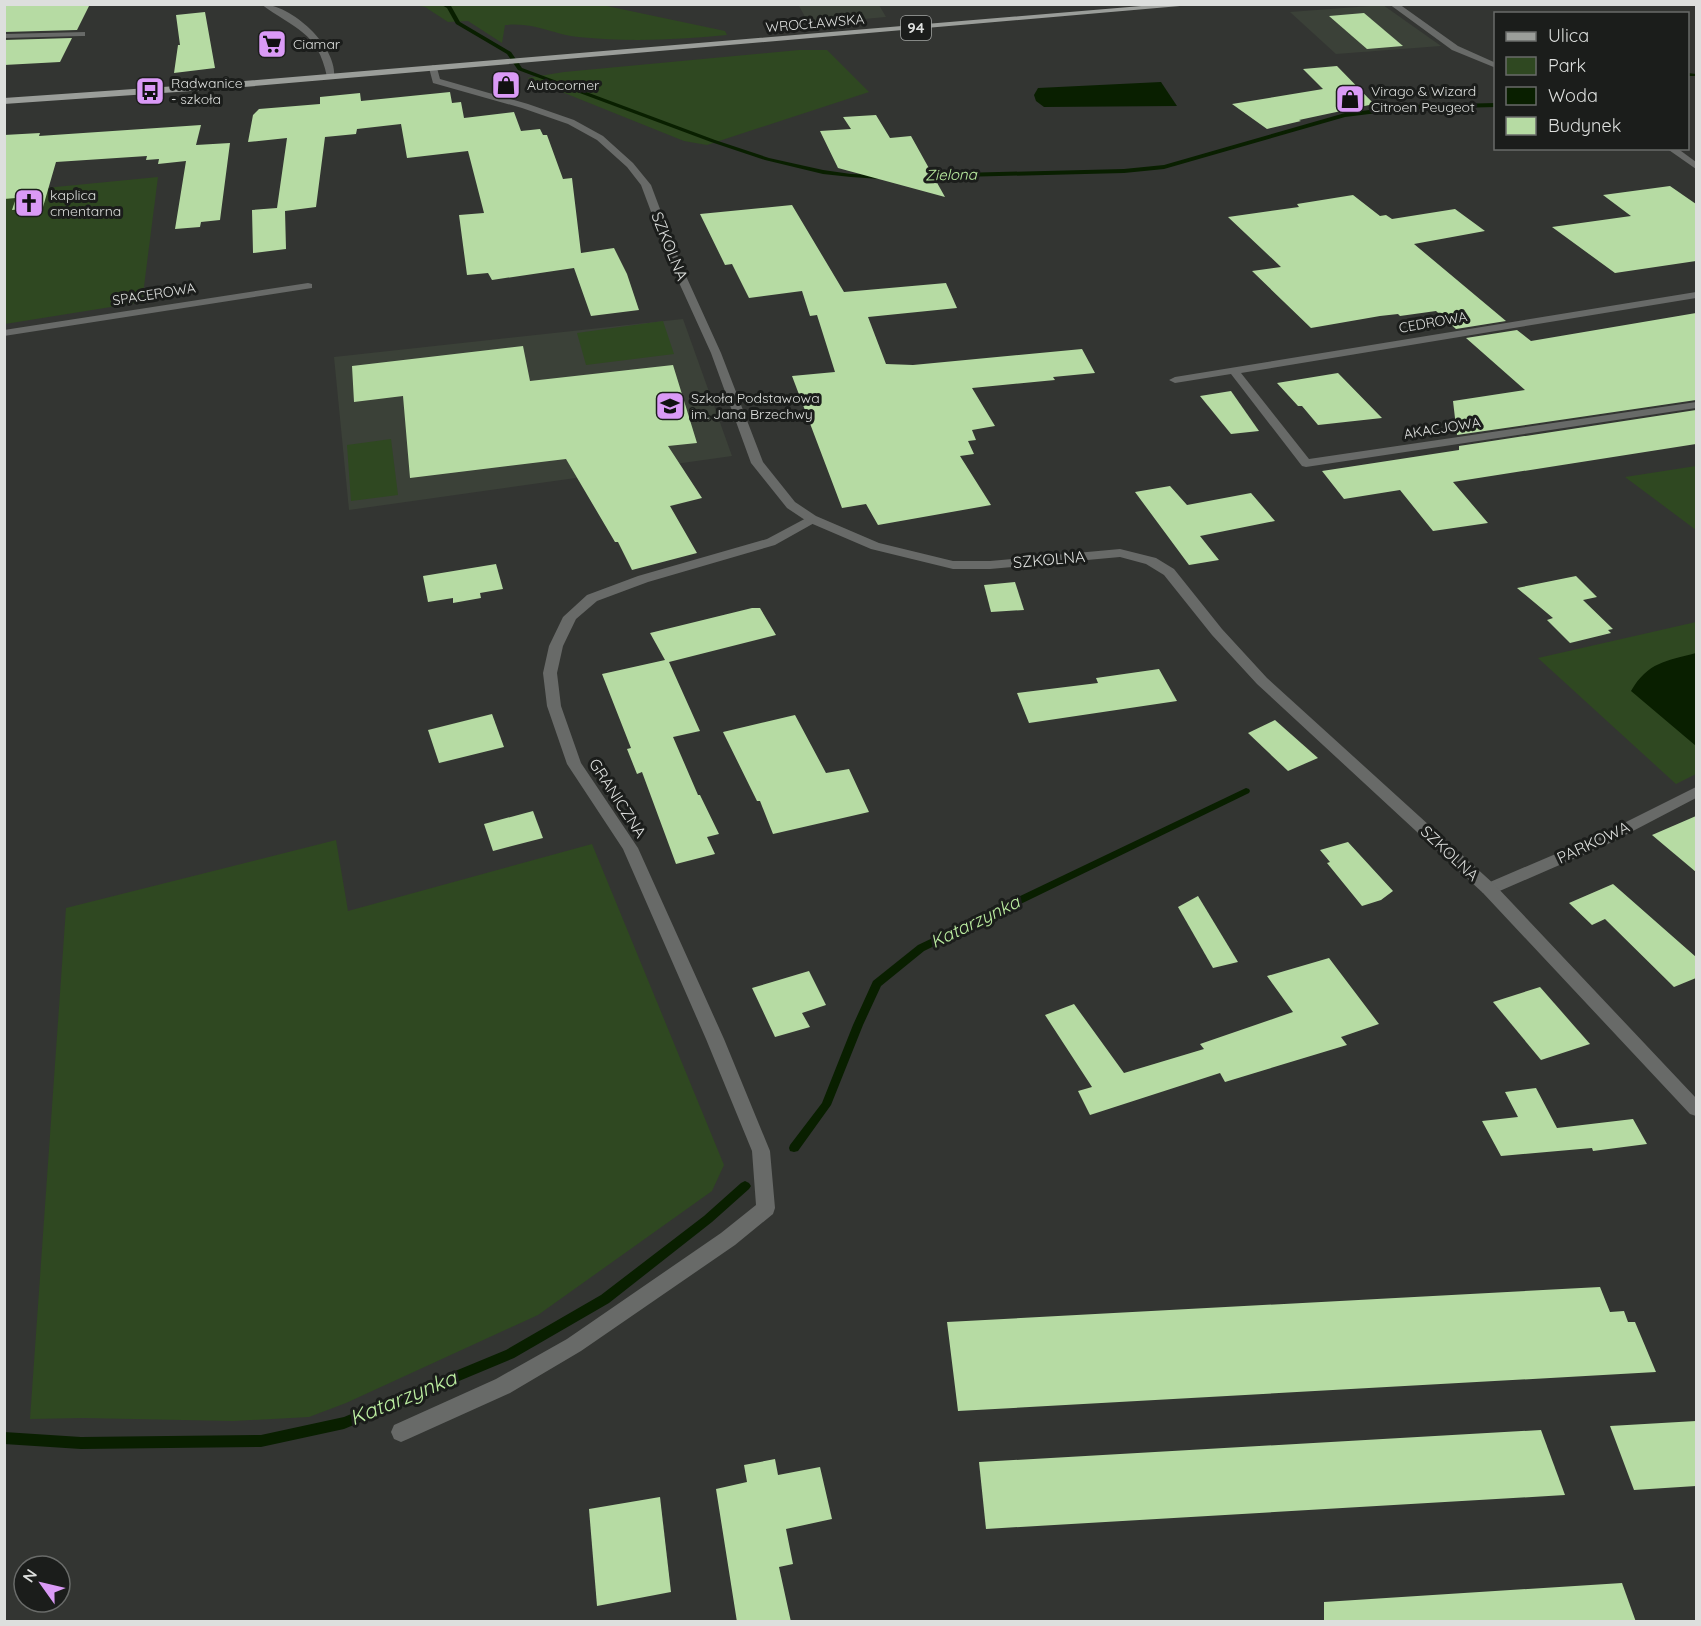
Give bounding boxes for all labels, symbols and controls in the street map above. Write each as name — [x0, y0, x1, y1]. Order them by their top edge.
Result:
street label: WROCŁAWSKA — [765, 10, 865, 36]
legend — [1494, 12, 1689, 150]
road number: 94 — [901, 16, 931, 40]
text: Ulica — [1548, 24, 1589, 47]
supermarket icon: Ciamar — [256, 28, 288, 60]
place label: Ciamar — [293, 35, 341, 53]
text: Park — [1548, 54, 1586, 77]
shop icon: Autocorner — [490, 69, 522, 101]
place label: Radwanice - szkoła — [171, 74, 243, 108]
bus stop icon: Radwanice - szkoła — [134, 75, 166, 107]
place label: Autocorner — [527, 76, 600, 94]
place label: Virago & Wizard Citroen Peugeot — [1371, 82, 1476, 116]
shop icon: Virago & Wizard Citroen Peugeot — [1334, 83, 1366, 115]
text: Woda — [1548, 84, 1598, 107]
text: Budynek — [1548, 114, 1621, 137]
water label: Zielona — [925, 165, 978, 184]
place label: kaplica cmentarna — [50, 186, 121, 220]
church icon: kaplica cmentarna — [13, 187, 45, 219]
street label: SZKOLNA — [647, 209, 693, 283]
street label: SPACEROWA — [111, 279, 197, 309]
street label: CEDROWA — [1397, 307, 1469, 337]
place label: Szkoła Podstawowa im. Jana Brzechwy — [691, 389, 820, 423]
school or university icon: Szkoła Podstawowa im. Jana Brzechwy — [654, 390, 686, 422]
street label: AKACJOWA — [1402, 413, 1482, 443]
street label: SZKOLNA — [1012, 546, 1086, 572]
street label: GRANICZNA — [585, 755, 651, 841]
street label: PARKOWA — [1553, 816, 1633, 868]
street label: SZKOLNA — [1417, 821, 1483, 885]
water label: Katarzynka — [926, 890, 1024, 953]
water label: Katarzynka — [345, 1363, 461, 1430]
north arrow — [12, 1554, 72, 1614]
text: N — [18, 1565, 41, 1586]

